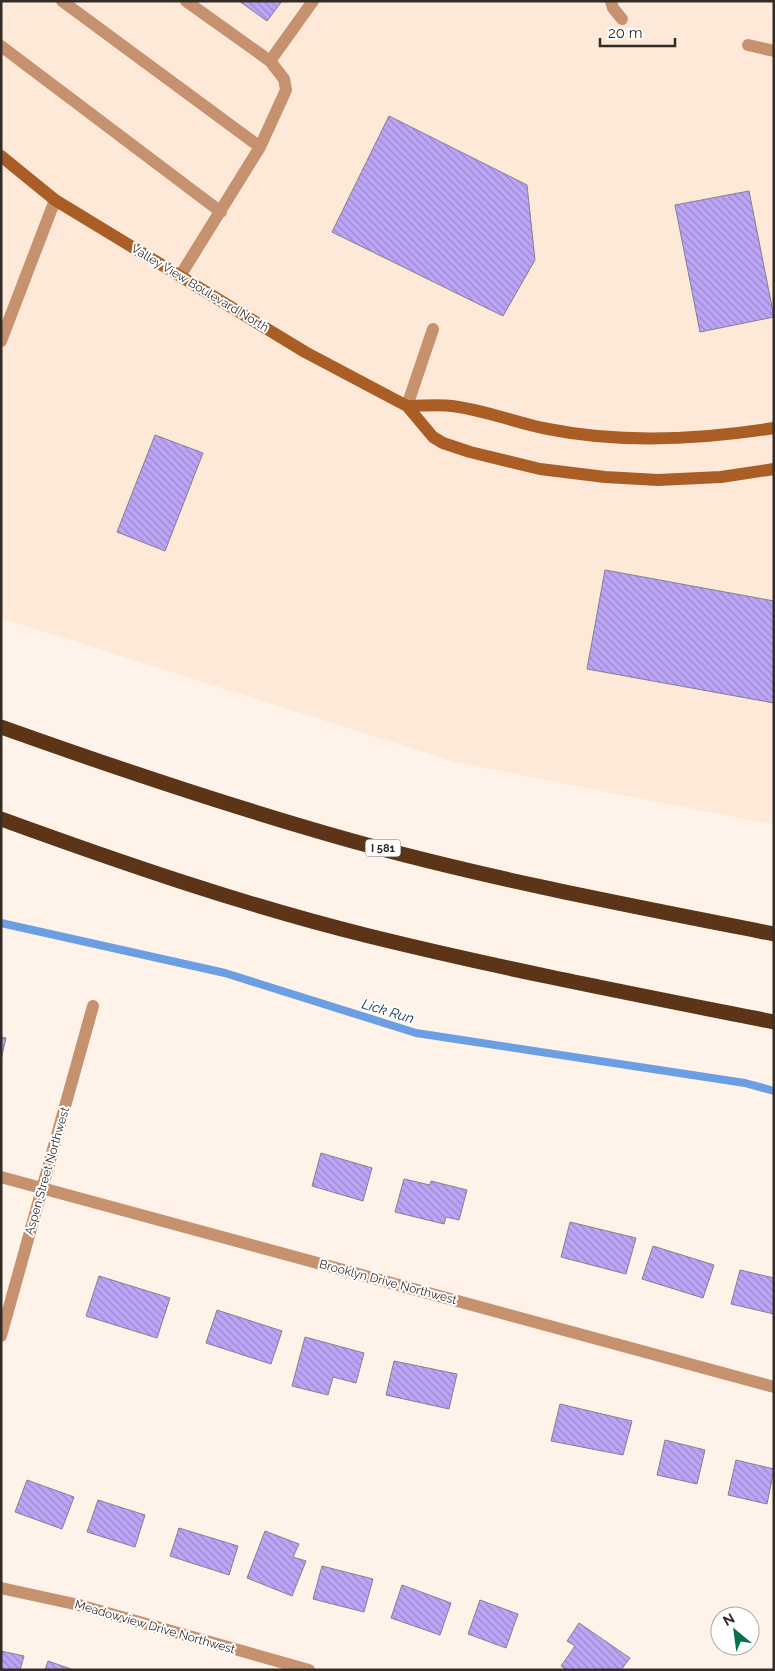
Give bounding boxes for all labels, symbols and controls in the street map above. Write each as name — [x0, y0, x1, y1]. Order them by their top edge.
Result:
scale bar — [600, 15, 675, 47]
text: 20 m — [608, 24, 643, 42]
street label: Valley View Boulevard North — [129, 241, 271, 335]
road number: I 581 — [366, 840, 400, 856]
water label: Lick Run — [360, 996, 416, 1027]
street label: Aspen Street Northwest — [22, 1105, 72, 1237]
street label: Brooklyn Drive Northwest — [318, 1257, 458, 1307]
street label: Meadowview Drive Northwest — [73, 1597, 237, 1657]
north arrow — [710, 1606, 760, 1656]
text: N — [720, 1610, 737, 1629]

